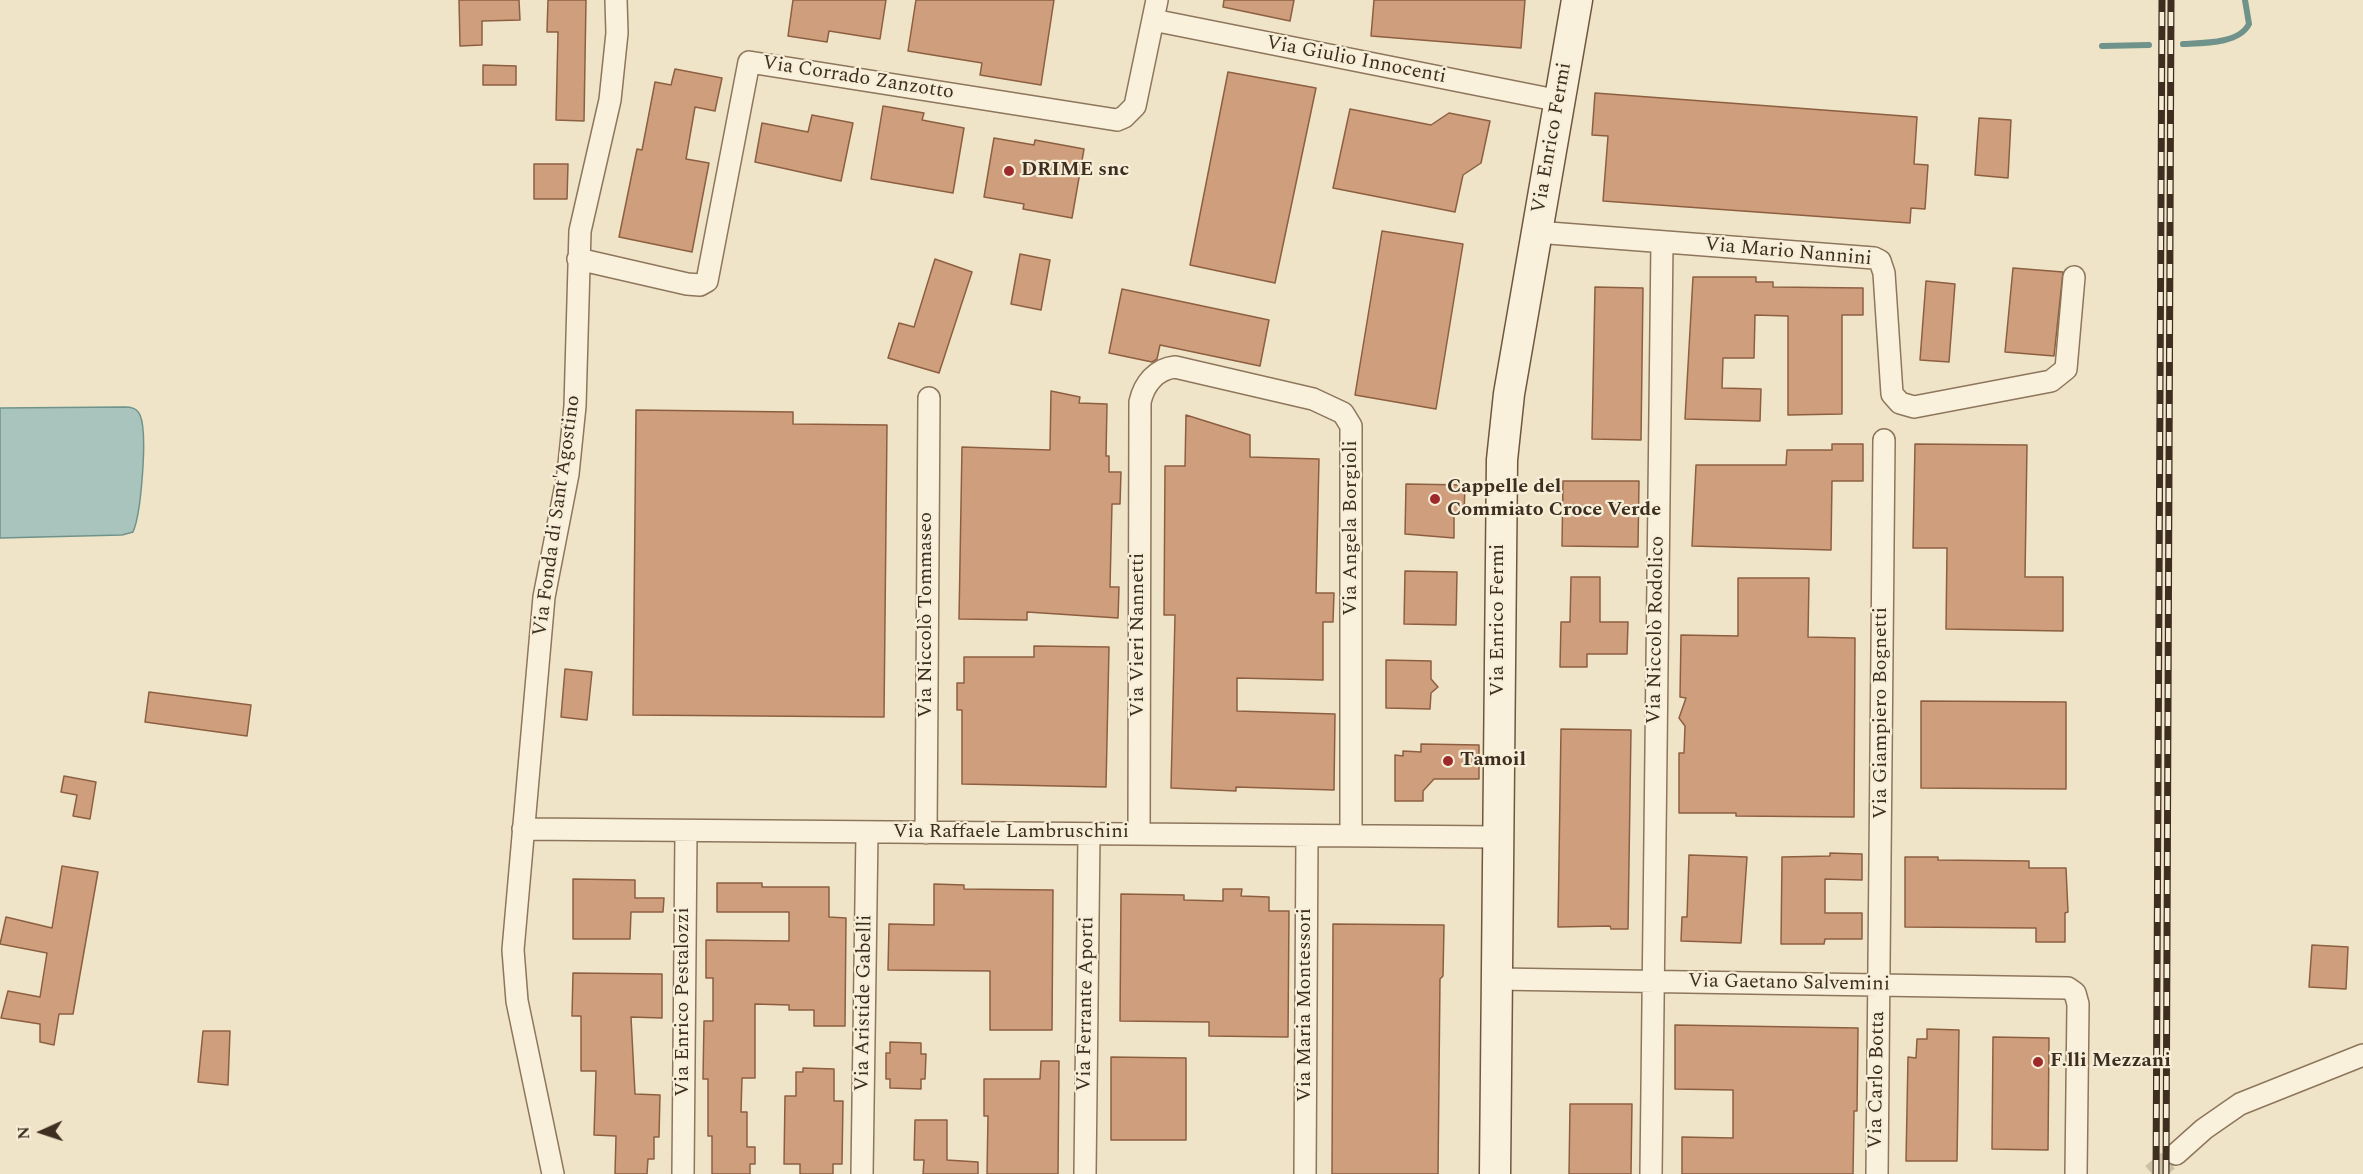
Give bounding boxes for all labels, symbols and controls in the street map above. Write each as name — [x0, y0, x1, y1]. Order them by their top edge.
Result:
street label: Via Giulio Innocenti — [1264, 32, 1448, 90]
street label: Via Corrado Zanzotto — [761, 52, 955, 106]
street label: Via Enrico Fermi — [1528, 61, 1578, 215]
place label: DRIME snc — [1021, 159, 1129, 183]
marker: DRIME snc — [1002, 164, 1016, 178]
street label: Via Mario Nannini — [1703, 234, 1873, 272]
street label: Via Fonda di Sant'Agostino — [529, 394, 587, 638]
street label: Via Angela Borgioli — [1340, 440, 1364, 616]
place label: Cappelle del Commiato Croce Verde — [1447, 476, 1661, 523]
marker: Cappelle del Commiato Croce Verde — [1428, 492, 1442, 506]
street label: Via Niccolò Tommaseo — [915, 512, 939, 718]
street label: Via Niccolò Rodolico — [1643, 536, 1671, 724]
street label: Via Enrico Fermi — [1487, 544, 1511, 696]
street label: Via Vieri Nannetti — [1127, 553, 1151, 717]
street label: Via Giampiero Bognetti — [1870, 607, 1894, 819]
place label: Tamoil — [1460, 749, 1526, 773]
marker: Tamoil — [1441, 754, 1455, 768]
street label: Via Raffaele Lambruschini — [893, 821, 1129, 845]
street label: Via Enrico Pestalozzi — [672, 907, 696, 1097]
street label: Via Maria Montessori — [1294, 908, 1318, 1102]
street label: Via Aristide Gabelli — [851, 914, 879, 1092]
street label: Via Ferrante Aporti — [1073, 916, 1101, 1092]
street label: Via Gaetano Salvemini — [1688, 970, 1890, 998]
street label: Via Carlo Botta — [1865, 1011, 1891, 1149]
place label: F.lli Mezzani — [2050, 1050, 2171, 1074]
marker: F.lli Mezzani — [2031, 1055, 2045, 1069]
north arrow — [12, 1102, 72, 1162]
text: N — [12, 1126, 36, 1140]

